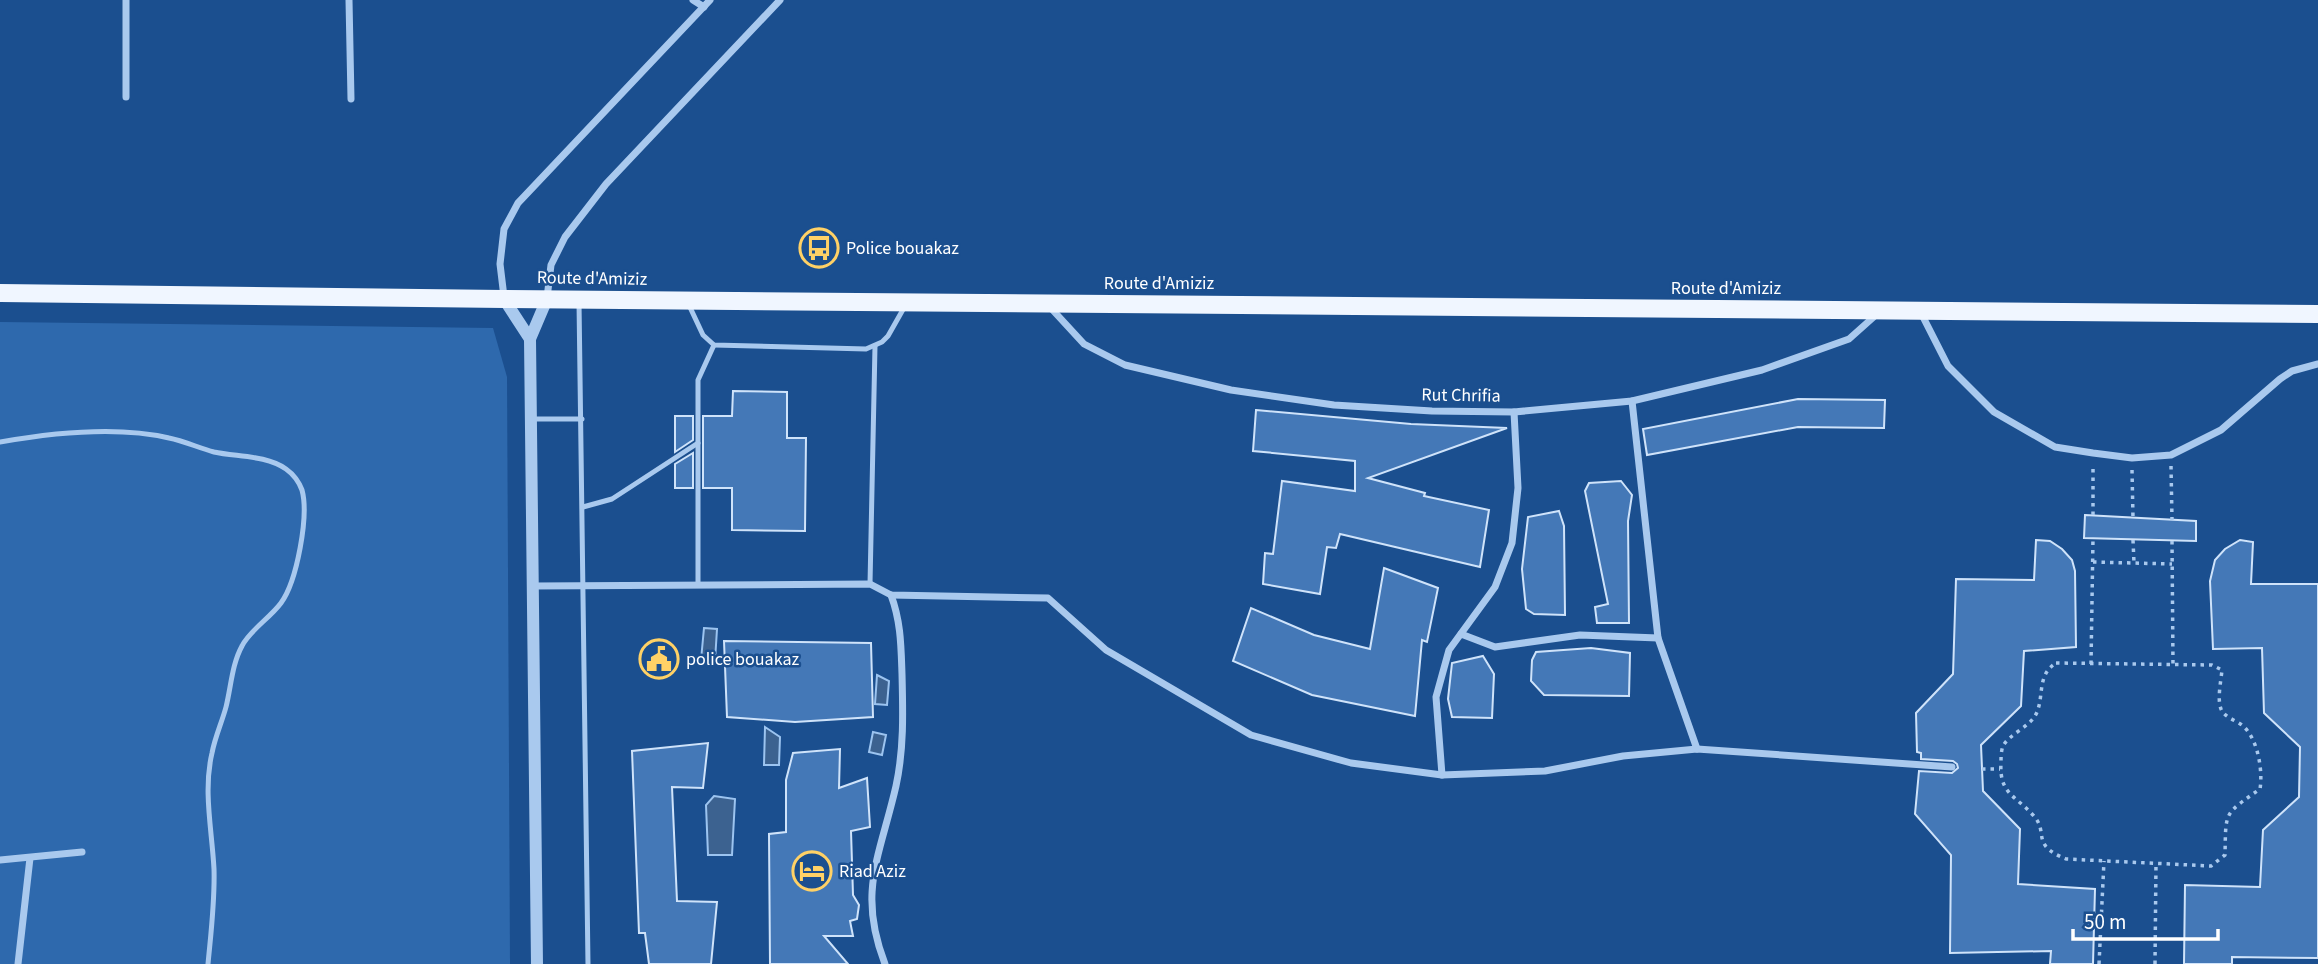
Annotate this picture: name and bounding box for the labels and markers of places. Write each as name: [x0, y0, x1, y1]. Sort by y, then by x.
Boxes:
bus stop icon: Police bouakaz: [798, 227, 840, 269]
place label: Police bouakaz: [846, 236, 959, 261]
public building icon: police bouakaz: [638, 638, 680, 680]
place label: police bouakaz: [686, 647, 799, 672]
hotel icon: Riad Aziz: [791, 850, 833, 892]
place label: Riad Aziz: [839, 859, 906, 884]

